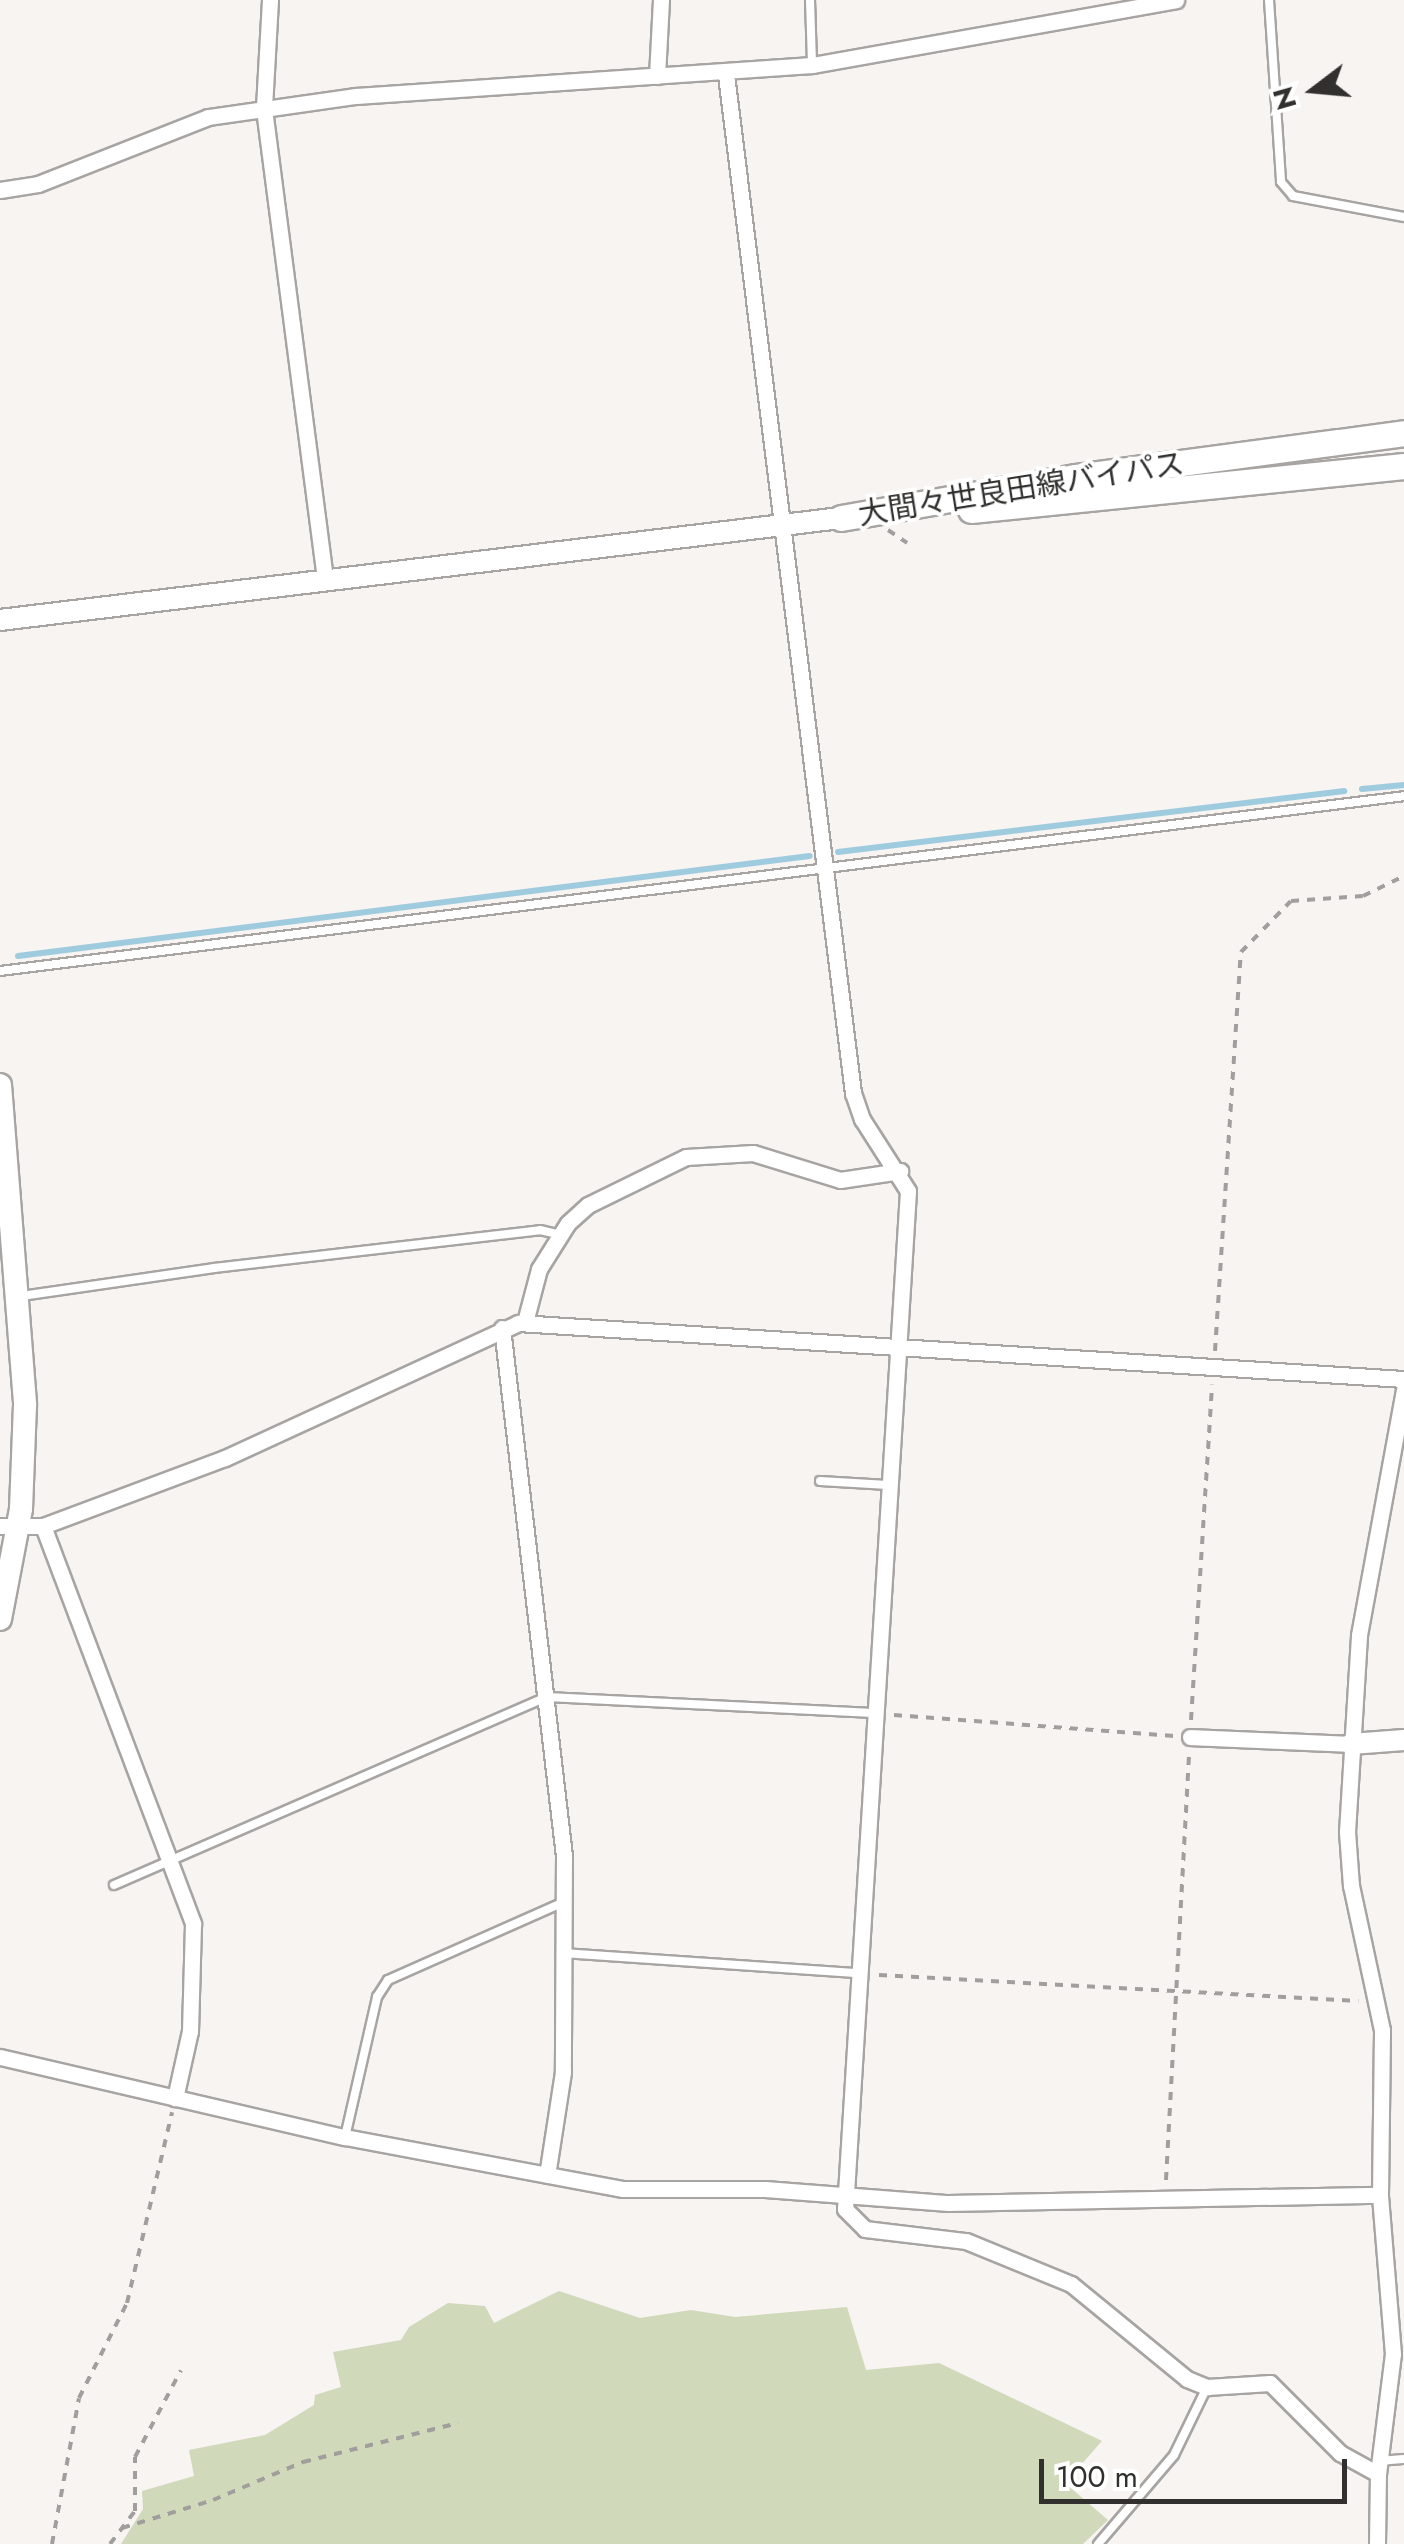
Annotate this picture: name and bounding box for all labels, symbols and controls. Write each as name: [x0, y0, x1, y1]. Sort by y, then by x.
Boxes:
north arrow: [1264, 40, 1364, 140]
text: N: [1262, 82, 1307, 115]
street label: 大間々世良田線バイパス: [855, 445, 1187, 533]
scale bar: [1044, 2439, 1352, 2501]
text: 100 m: [1056, 2455, 1138, 2498]

